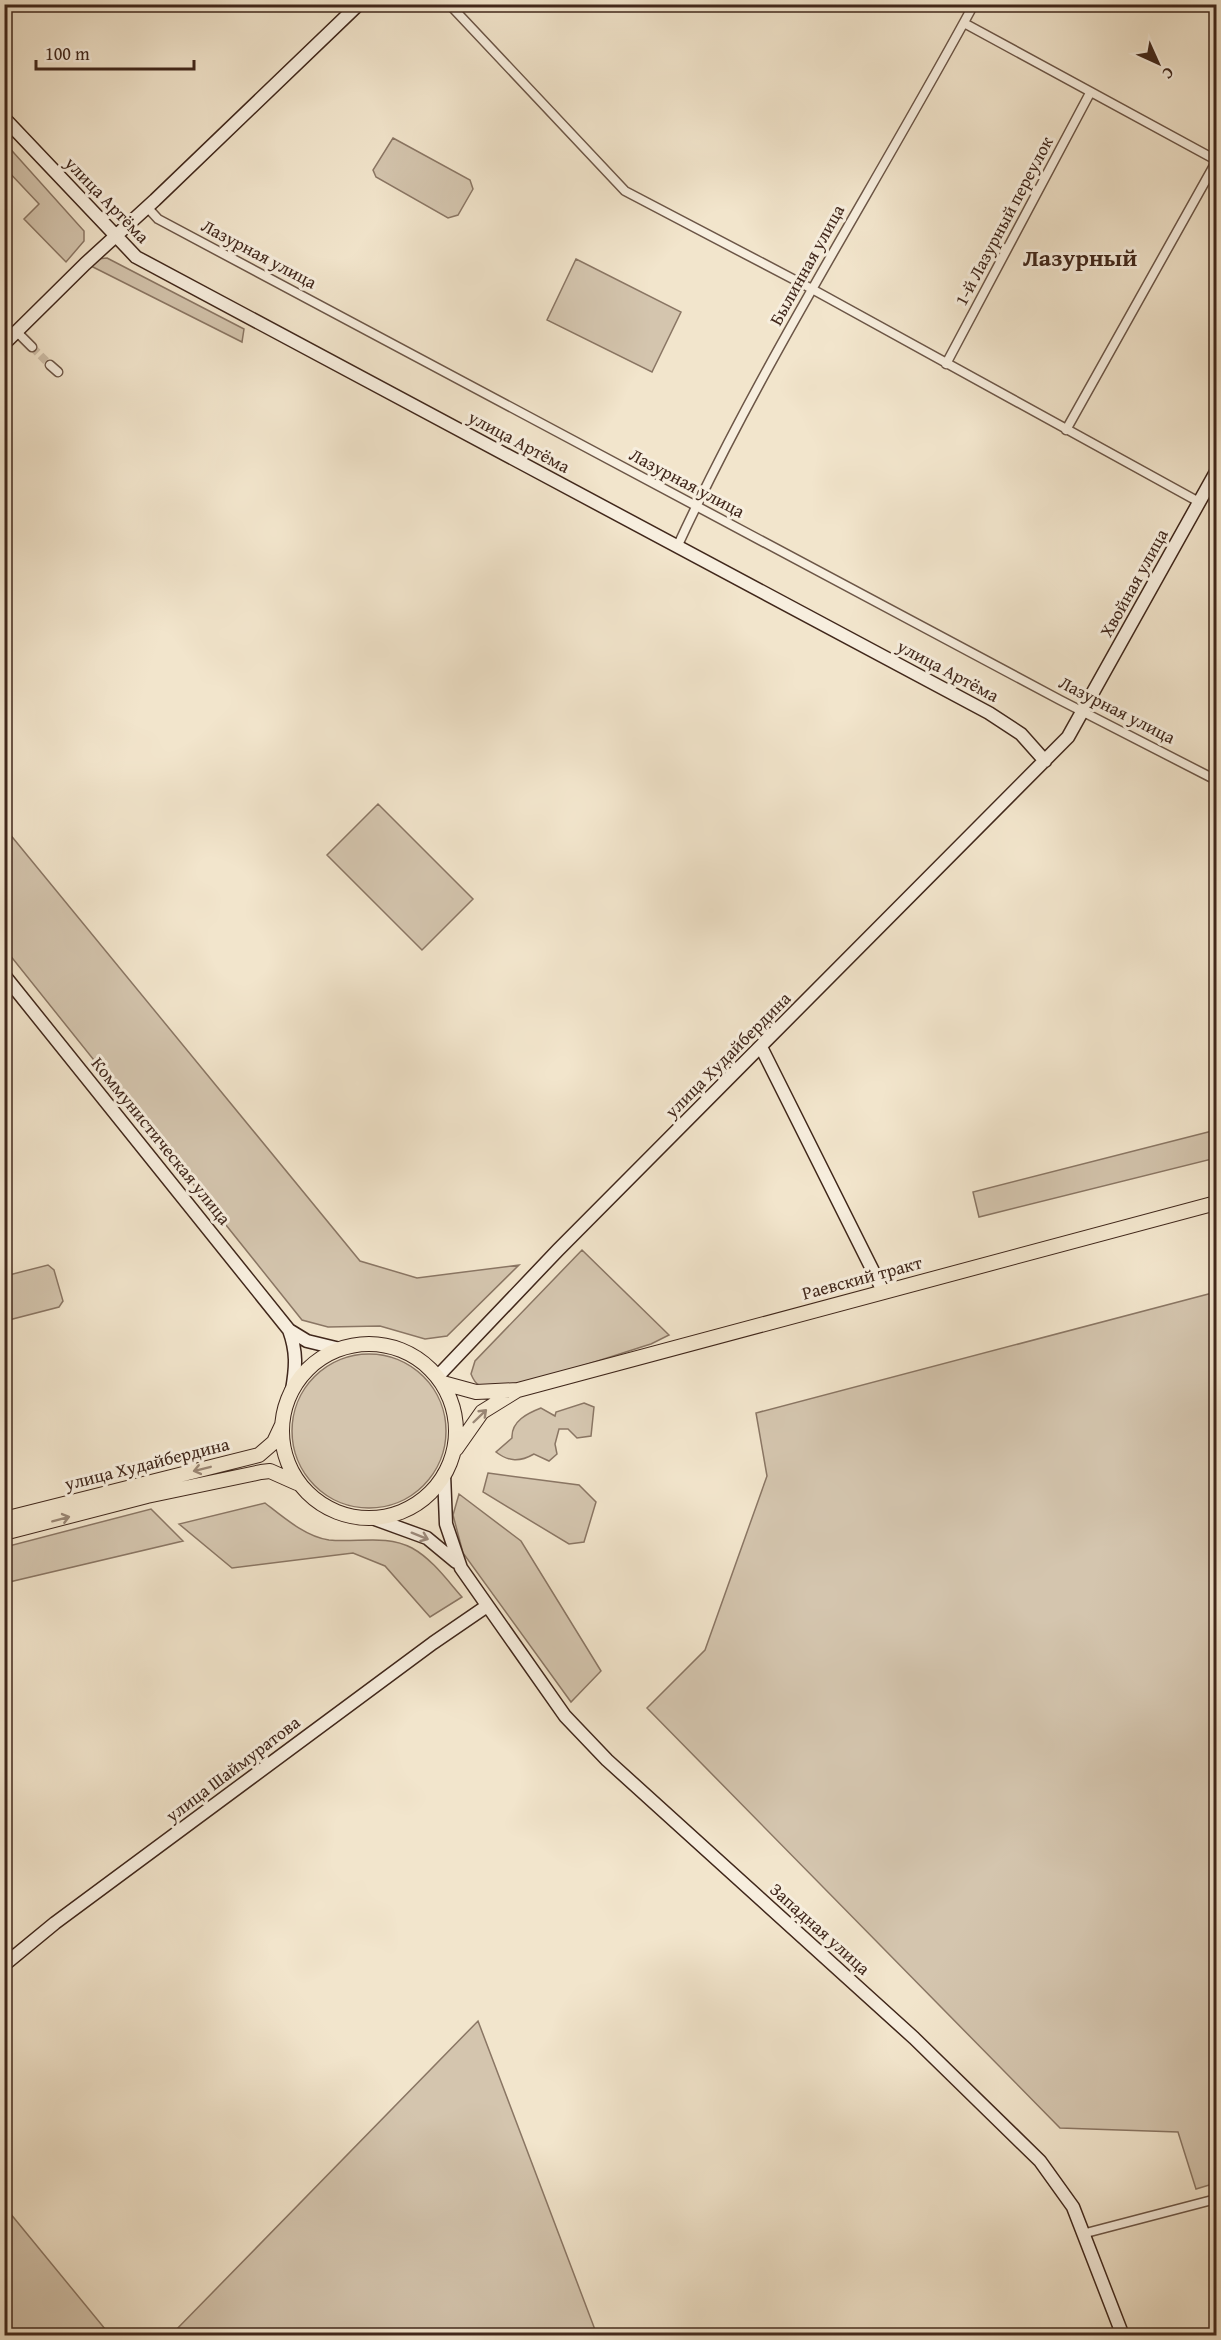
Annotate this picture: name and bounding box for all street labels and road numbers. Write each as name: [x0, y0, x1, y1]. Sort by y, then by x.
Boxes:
street label: 1-й Лазурный переулок: [947, 131, 1060, 310]
street label: улица Артёма: [58, 149, 156, 250]
street label: Былинная улица: [762, 199, 851, 330]
street label: Лазурная улица: [197, 212, 322, 296]
street label: улица Артёма: [463, 403, 575, 480]
street label: Лазурная улица: [625, 441, 750, 525]
street label: Хвойная улица: [1093, 523, 1175, 642]
street label: улица Артёма: [892, 632, 1004, 709]
street label: Лазурная улица: [1054, 669, 1180, 751]
street label: улица Худайбердина: [658, 985, 797, 1125]
street label: Коммунистическая улица: [85, 1051, 238, 1231]
street label: Раевский тракт: [799, 1248, 925, 1307]
street label: улица Худайбердина: [61, 1430, 232, 1497]
street label: улица Шаймуратова: [159, 1709, 306, 1829]
street label: Западная улица: [764, 1876, 877, 1981]

